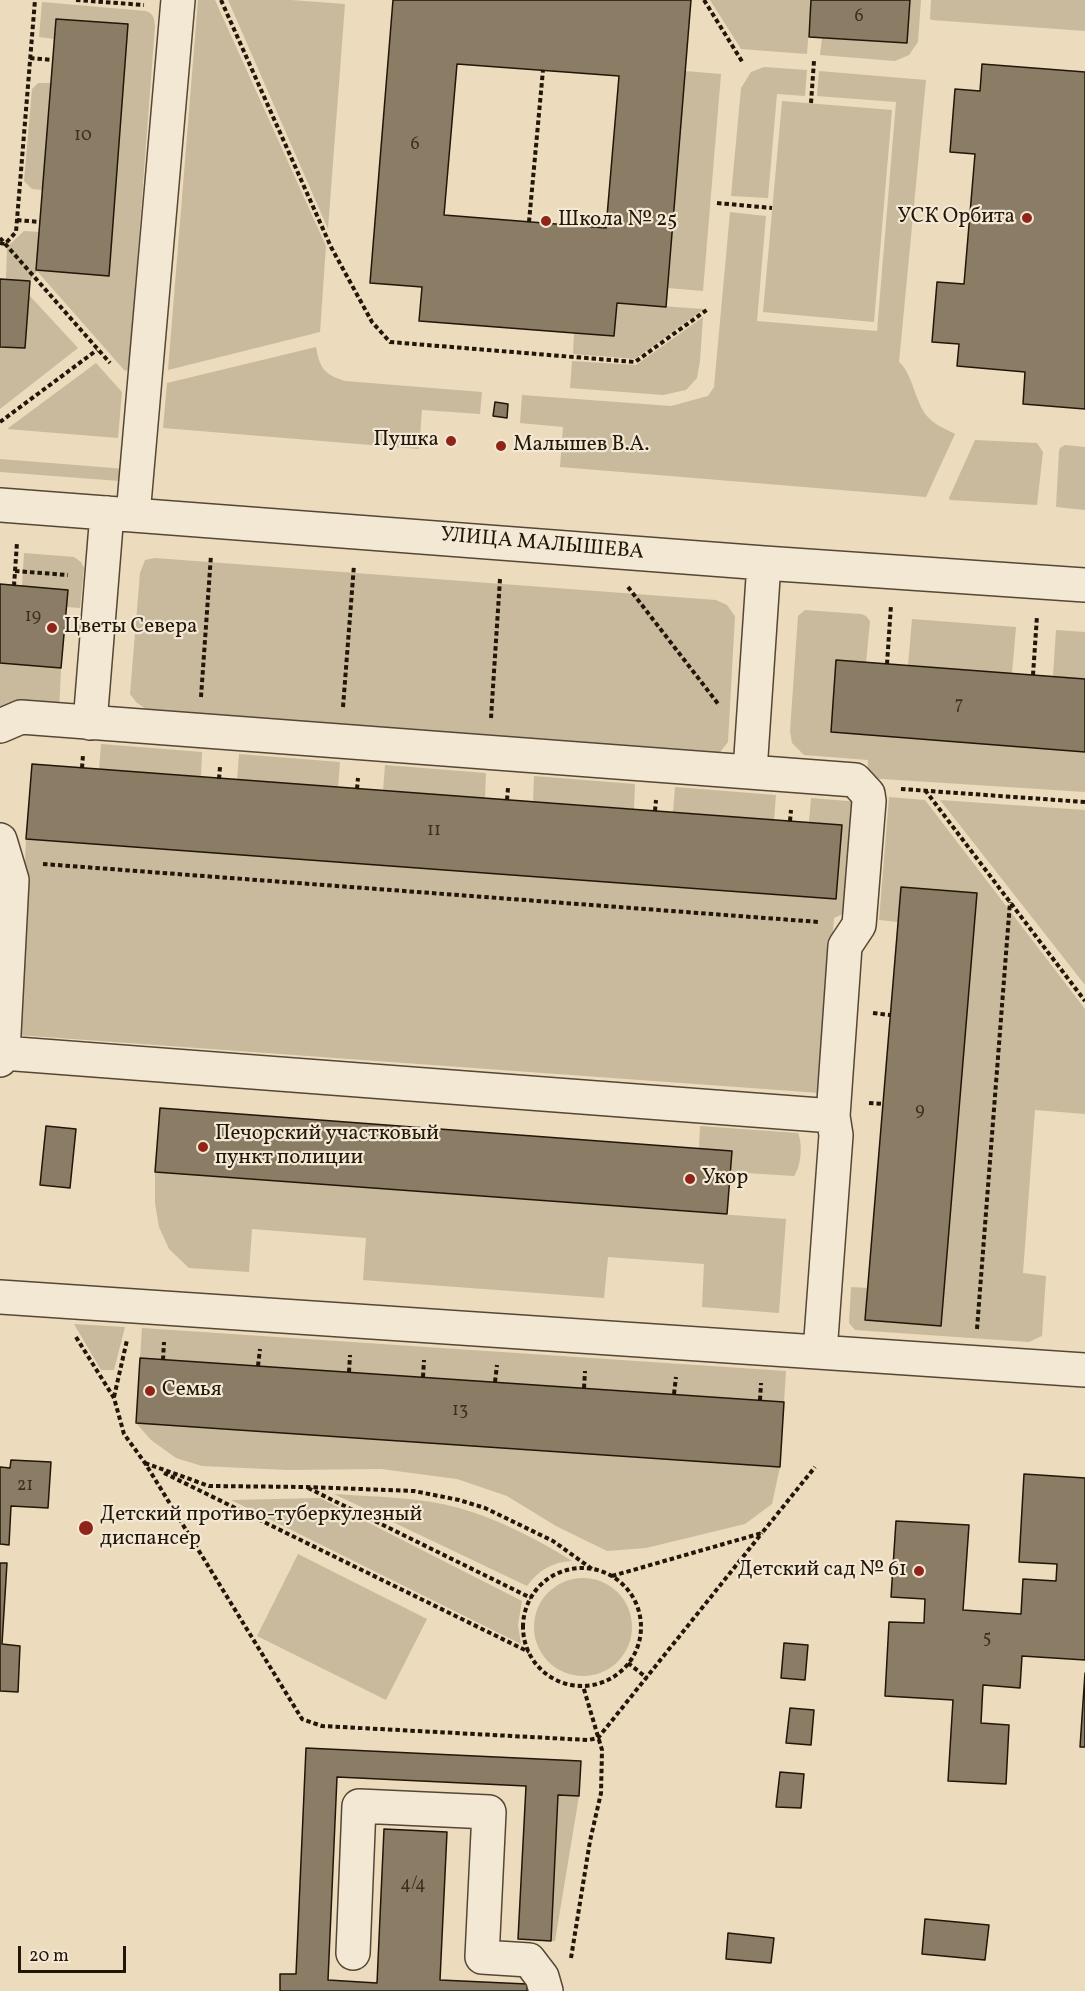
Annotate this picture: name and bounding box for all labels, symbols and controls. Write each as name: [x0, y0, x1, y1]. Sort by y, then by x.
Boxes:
house number: 6: [854, 7, 864, 29]
house number: 10: [74, 126, 92, 148]
house number: 6: [410, 135, 420, 157]
place label: УСК Орбита: [897, 205, 1015, 231]
place label: Школа № 25: [558, 208, 677, 234]
marker: УСК Орбита: [1020, 211, 1034, 225]
marker: Школа № 25: [539, 214, 553, 228]
place label: Пушка: [374, 428, 439, 454]
place label: Малышев В.А.: [513, 433, 649, 459]
marker: Пушка: [444, 434, 458, 448]
marker: Малышев В.А.: [494, 439, 508, 453]
street label: УЛИЦА МАЛЫШЕВА: [439, 524, 645, 566]
house number: 19: [25, 607, 41, 629]
place label: Цветы Севера: [64, 615, 197, 641]
marker: Цветы Севера: [45, 621, 59, 635]
house number: 7: [955, 695, 963, 717]
house number: 11: [427, 821, 441, 843]
house number: 9: [915, 1101, 925, 1123]
place label: Печорский участковый пункт полиции: [215, 1122, 439, 1172]
marker: Печорский участковый пункт полиции: [196, 1140, 210, 1154]
place label: Укор: [702, 1166, 748, 1192]
marker: Укор: [683, 1172, 697, 1186]
place label: Семья: [162, 1378, 222, 1404]
marker: Семья: [143, 1384, 157, 1398]
house number: 13: [452, 1401, 468, 1423]
house number: 21: [17, 1476, 33, 1498]
place label: Детский противо-туберкулезный диспансер: [100, 1503, 422, 1553]
marker: Детский противо-туберкулезный диспансер: [77, 1519, 95, 1537]
place label: Детский сад № 61: [738, 1558, 907, 1584]
marker: Детский сад № 61: [912, 1564, 926, 1578]
house number: 5: [983, 1629, 991, 1651]
house number: 4/4: [400, 1875, 426, 1897]
scale bar: [21, 1934, 129, 1972]
text: 20 m: [29, 1944, 69, 1969]

